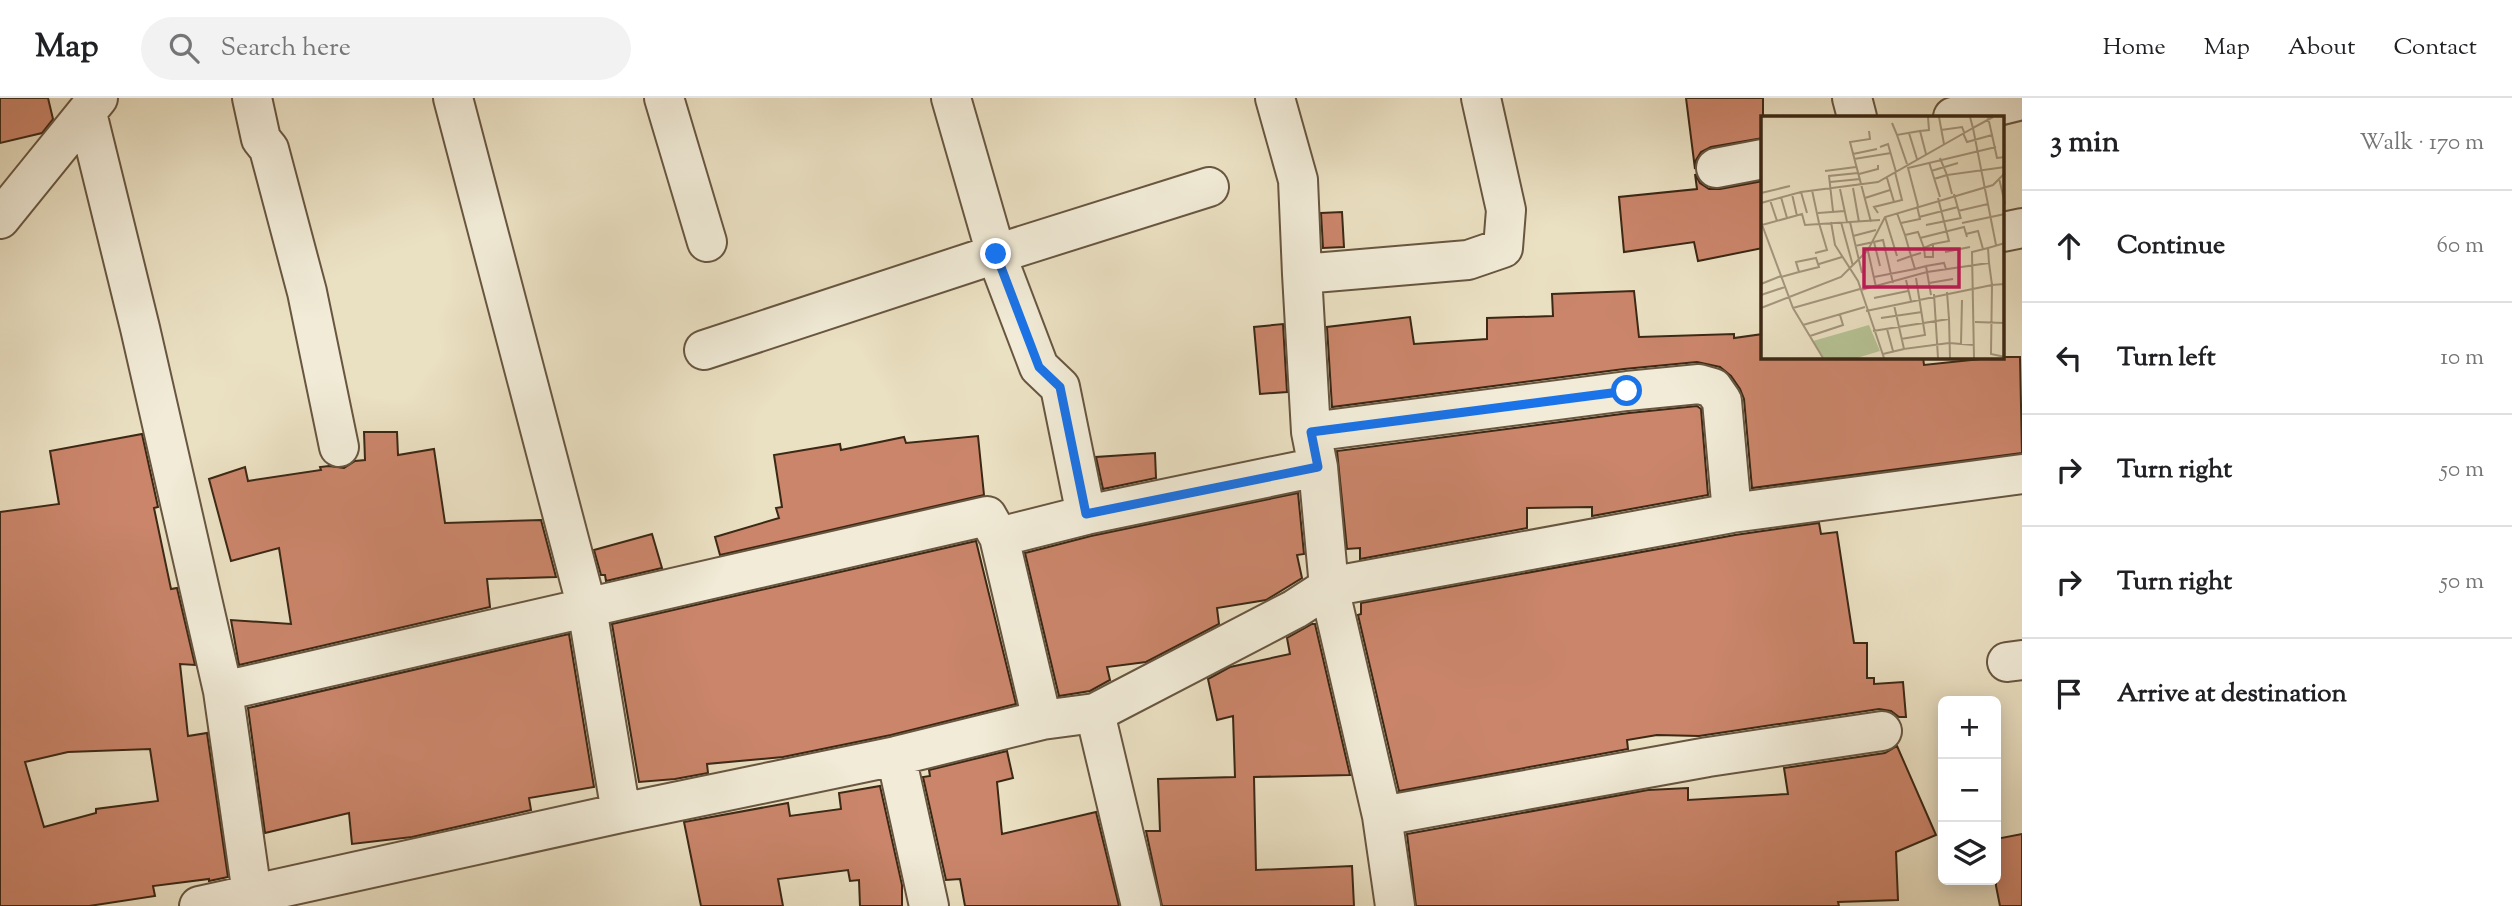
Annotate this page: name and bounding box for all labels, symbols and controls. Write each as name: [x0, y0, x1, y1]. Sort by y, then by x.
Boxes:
search box: [141, 17, 631, 80]
text: Map: [35, 24, 99, 72]
icon: search: [165, 29, 203, 67]
text: Search here: [221, 30, 351, 67]
text: Home: [2103, 31, 2166, 65]
text: Map: [2204, 31, 2250, 65]
text: About: [2288, 31, 2355, 65]
text: Contact: [2393, 31, 2477, 65]
inset map: [1761, 116, 2004, 359]
text: 3 min: [2050, 122, 2120, 165]
text: Walk · 170 m: [2359, 127, 2484, 160]
icon: ahead: [2050, 227, 2088, 265]
text: Continue: [2117, 228, 2225, 265]
text: 60 m: [2436, 230, 2484, 263]
route end: [980, 238, 1011, 269]
icon: left: [2050, 339, 2088, 377]
text: Turn left: [2117, 340, 2216, 377]
text: 10 m: [2440, 342, 2484, 375]
route start: [1611, 375, 1642, 406]
icon: right: [2050, 451, 2088, 489]
text: Turn right: [2117, 452, 2232, 489]
text: 50 m: [2440, 454, 2484, 487]
icon: right: [2050, 563, 2088, 601]
text: Turn right: [2117, 564, 2232, 601]
text: 50 m: [2440, 566, 2484, 599]
icon: arrive: [2050, 675, 2088, 713]
text: Arrive at destination: [2117, 676, 2347, 713]
map controls: [1938, 696, 2001, 885]
button: +: [1938, 696, 2001, 759]
button: −: [1938, 759, 2001, 822]
button: layers: [1938, 822, 2001, 885]

